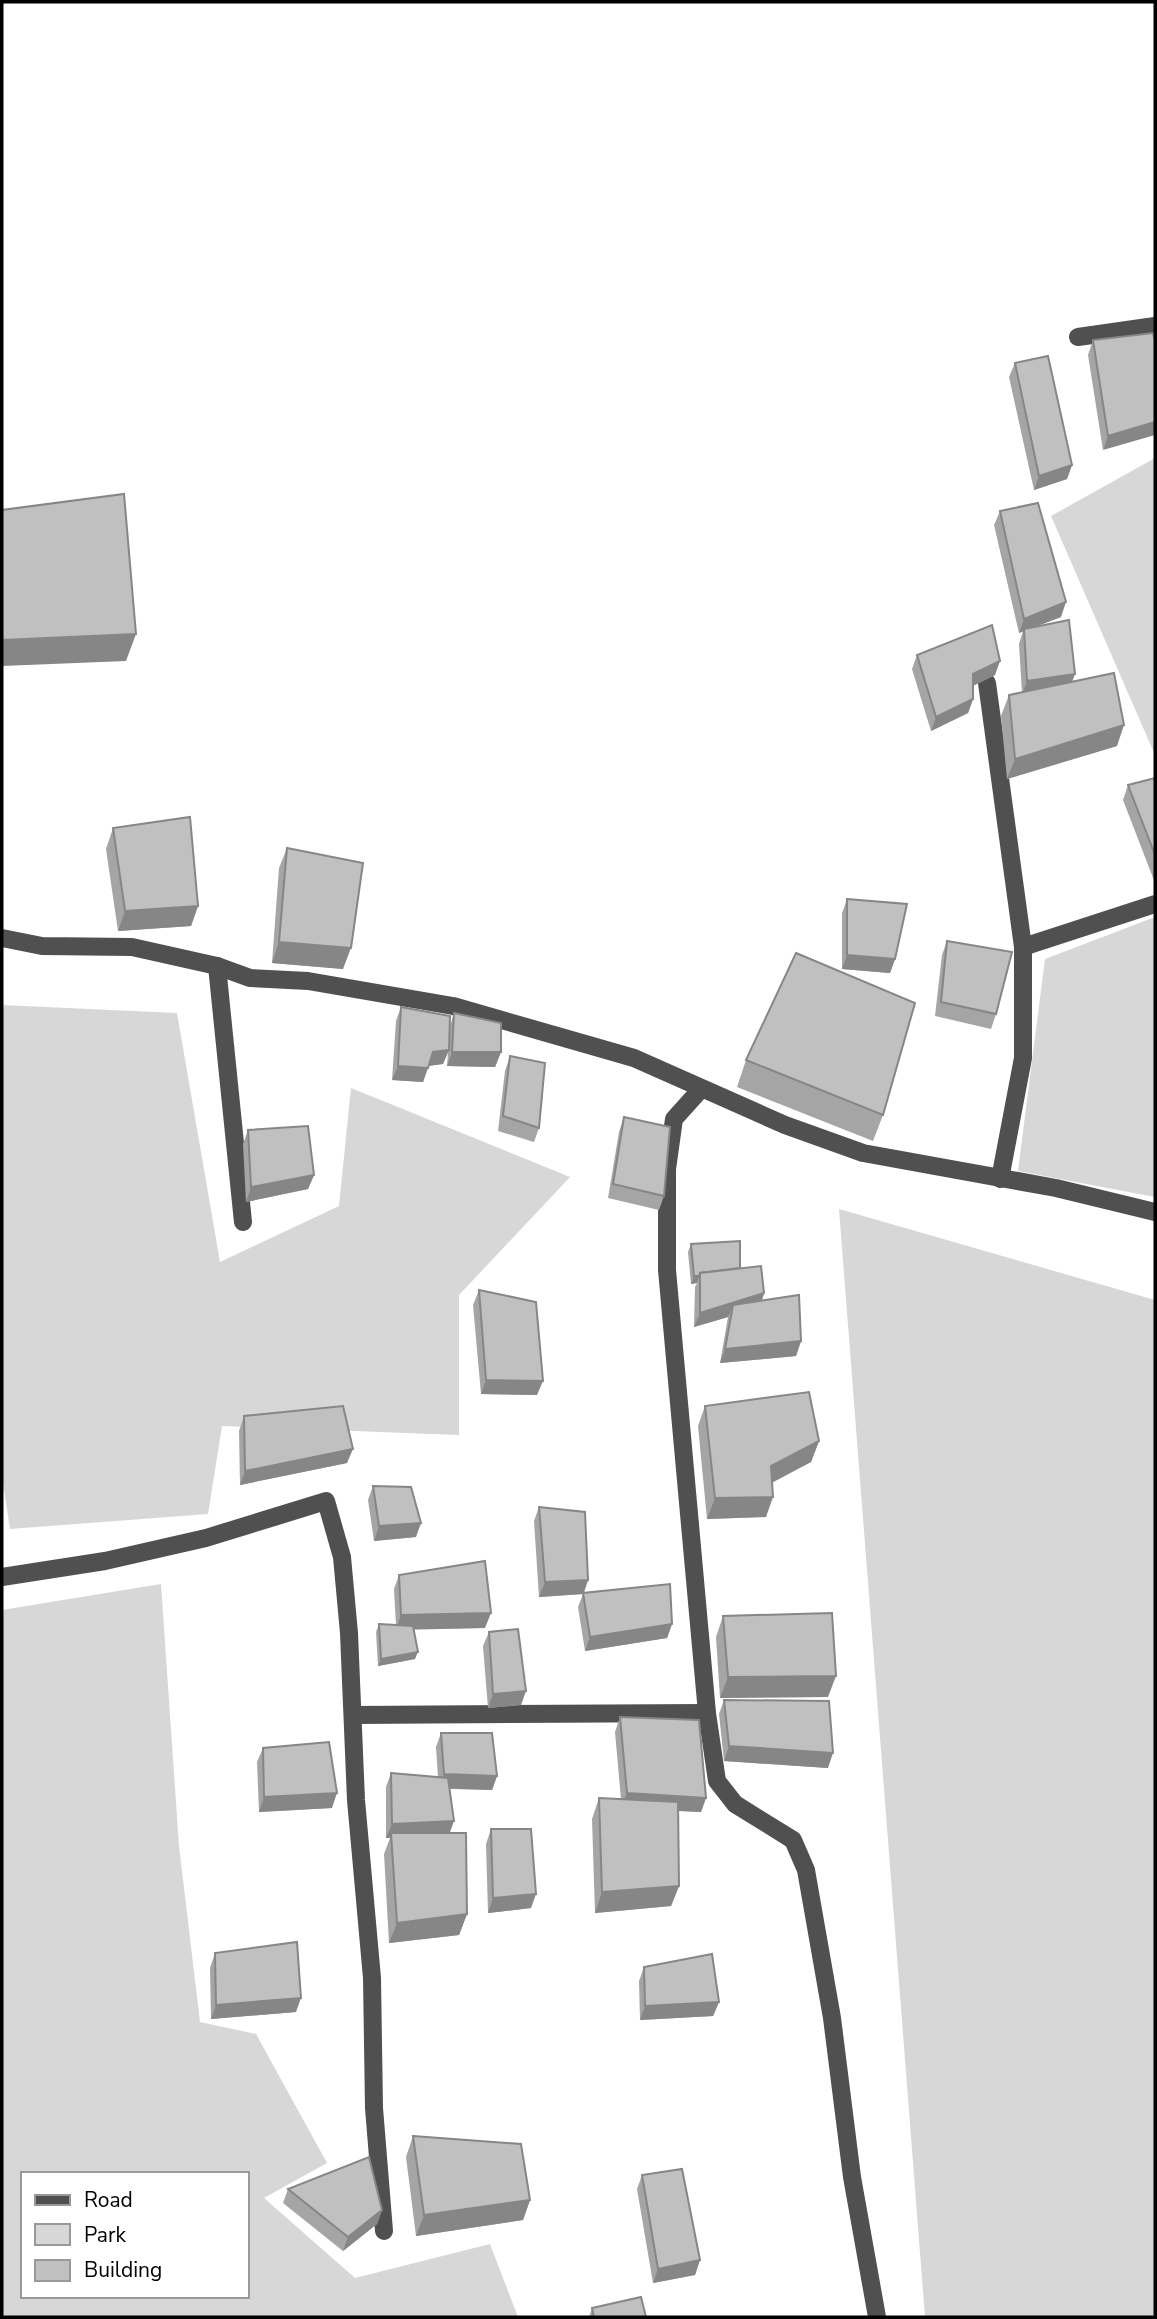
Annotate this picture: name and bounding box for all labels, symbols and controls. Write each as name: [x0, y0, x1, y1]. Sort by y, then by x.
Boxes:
legend: [21, 2172, 248, 2298]
text: Road: [84, 2186, 133, 2214]
text: Park: [84, 2221, 126, 2249]
text: Building: [84, 2256, 162, 2284]

